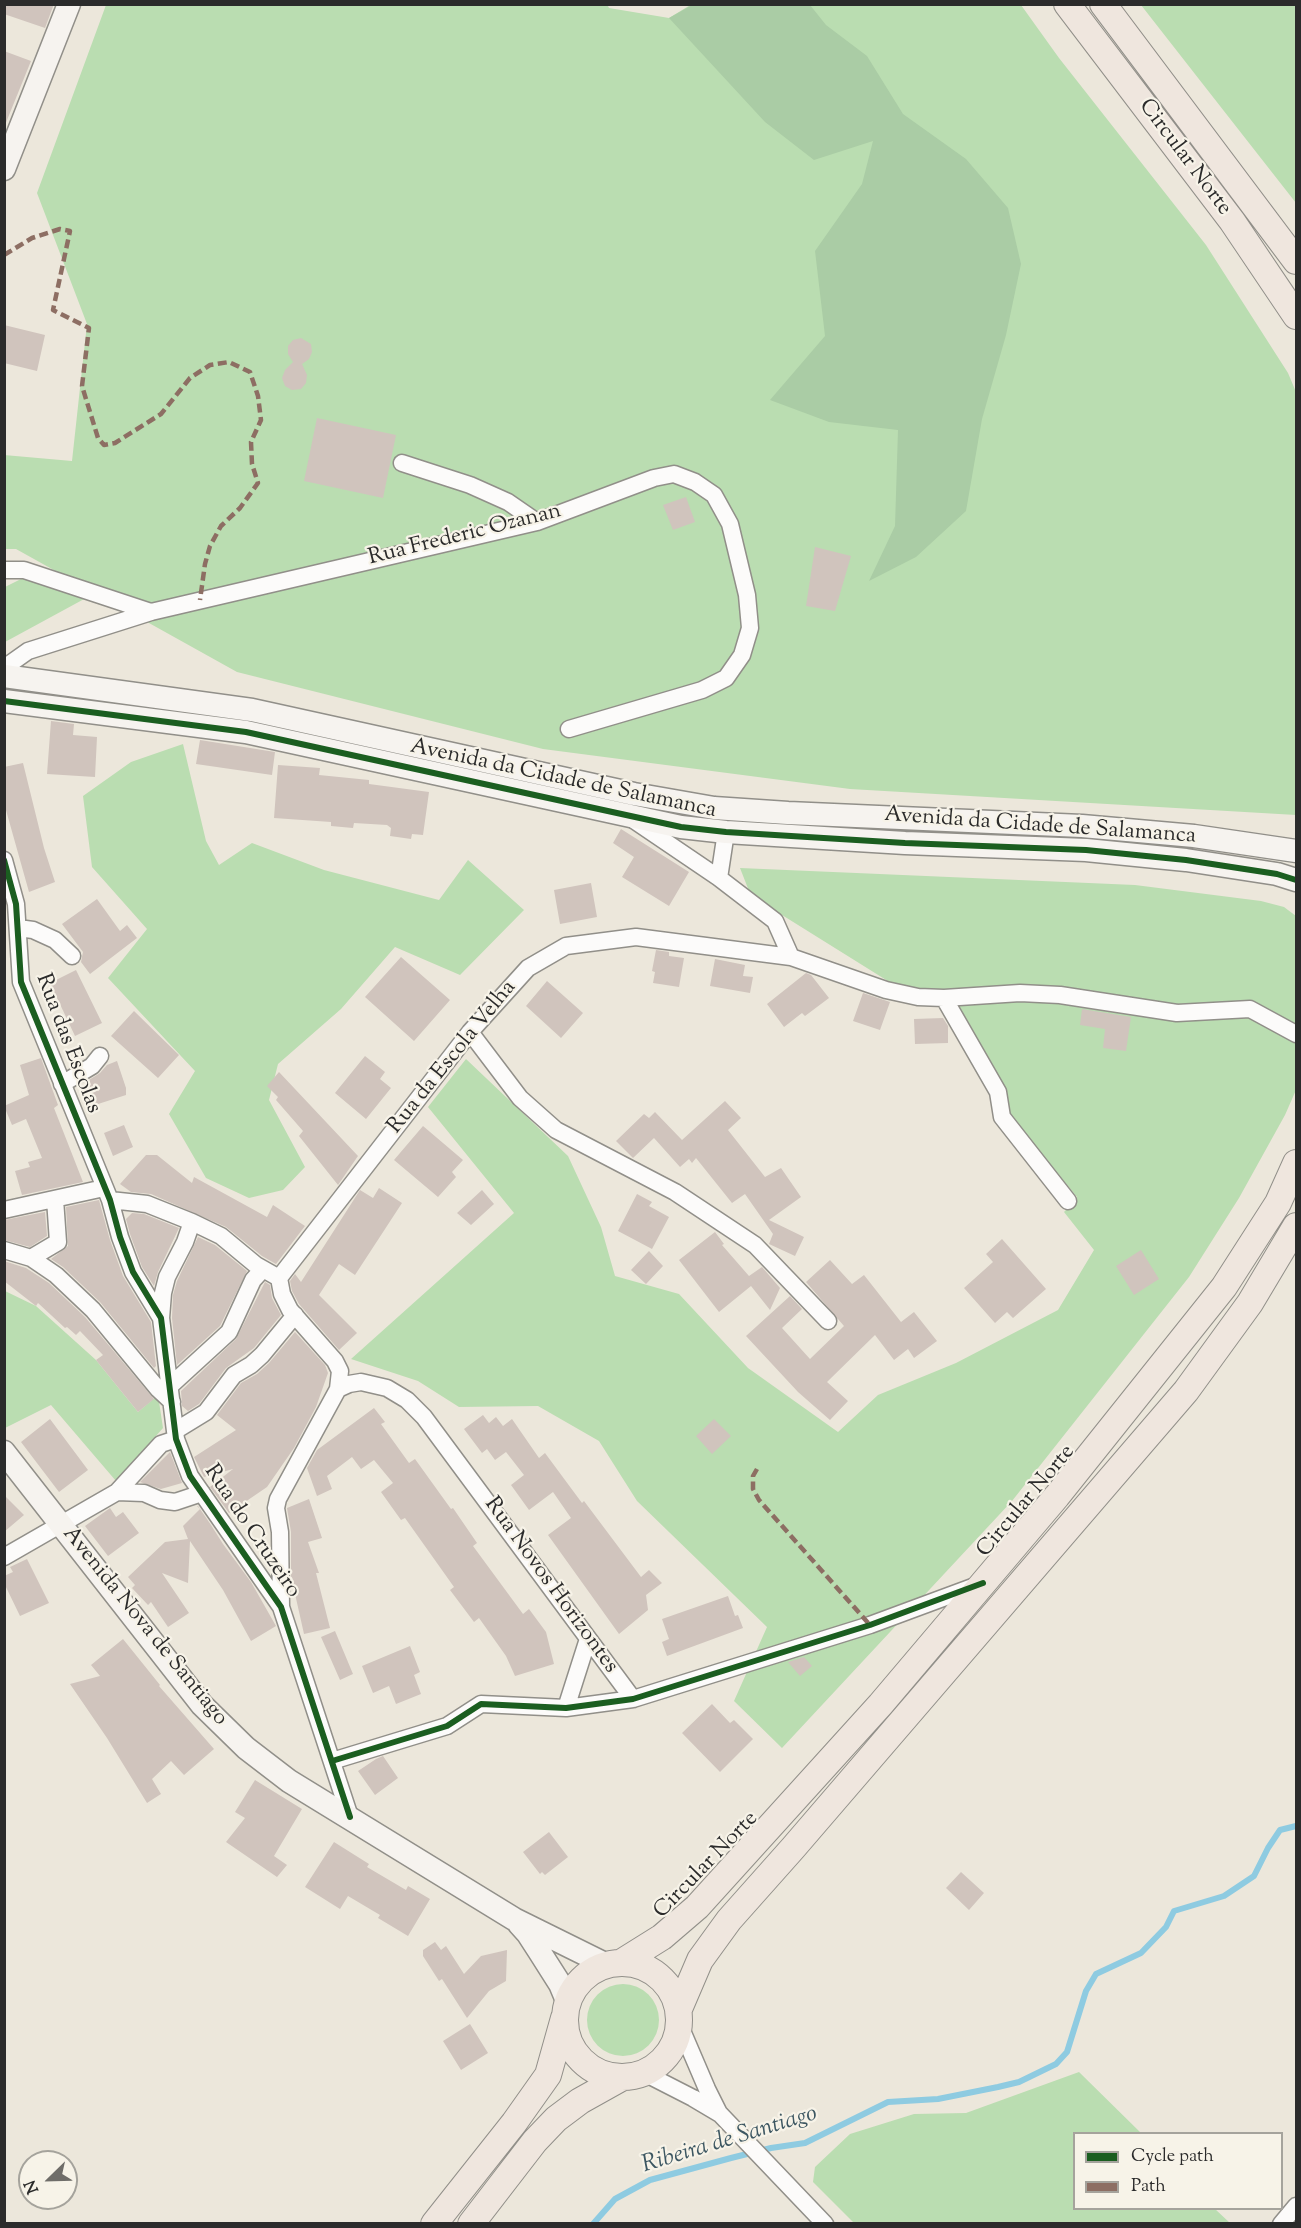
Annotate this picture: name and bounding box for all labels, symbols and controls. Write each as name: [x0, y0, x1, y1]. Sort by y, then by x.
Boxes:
street label: Circular Norte: [1132, 95, 1236, 221]
street label: Rua Frederic Ozanan: [366, 499, 564, 573]
street label: Avenida da Cidade de Salamanca: [408, 735, 718, 825]
street label: Avenida da Cidade de Salamanca: [883, 803, 1197, 851]
street label: Rua das Escolas: [28, 971, 106, 1117]
street label: Rua da Escola Velha: [383, 976, 523, 1140]
street label: Circular Norte: [972, 1440, 1082, 1564]
street label: Rua do Cruzeiro: [197, 1460, 305, 1604]
street label: Rua Novos Horizontes: [477, 1493, 623, 1679]
street label: Avenida Nova de Santiago: [56, 1522, 232, 1732]
street label: Circular Norte: [649, 1807, 765, 1925]
water label: Ribeira de Santiago: [639, 2101, 821, 2181]
legend: [1073, 2132, 1283, 2210]
text: Cycle path: [1131, 2144, 1214, 2170]
north arrow: [18, 2150, 78, 2210]
text: Path: [1131, 2174, 1166, 2200]
text: N: [20, 2176, 46, 2197]

